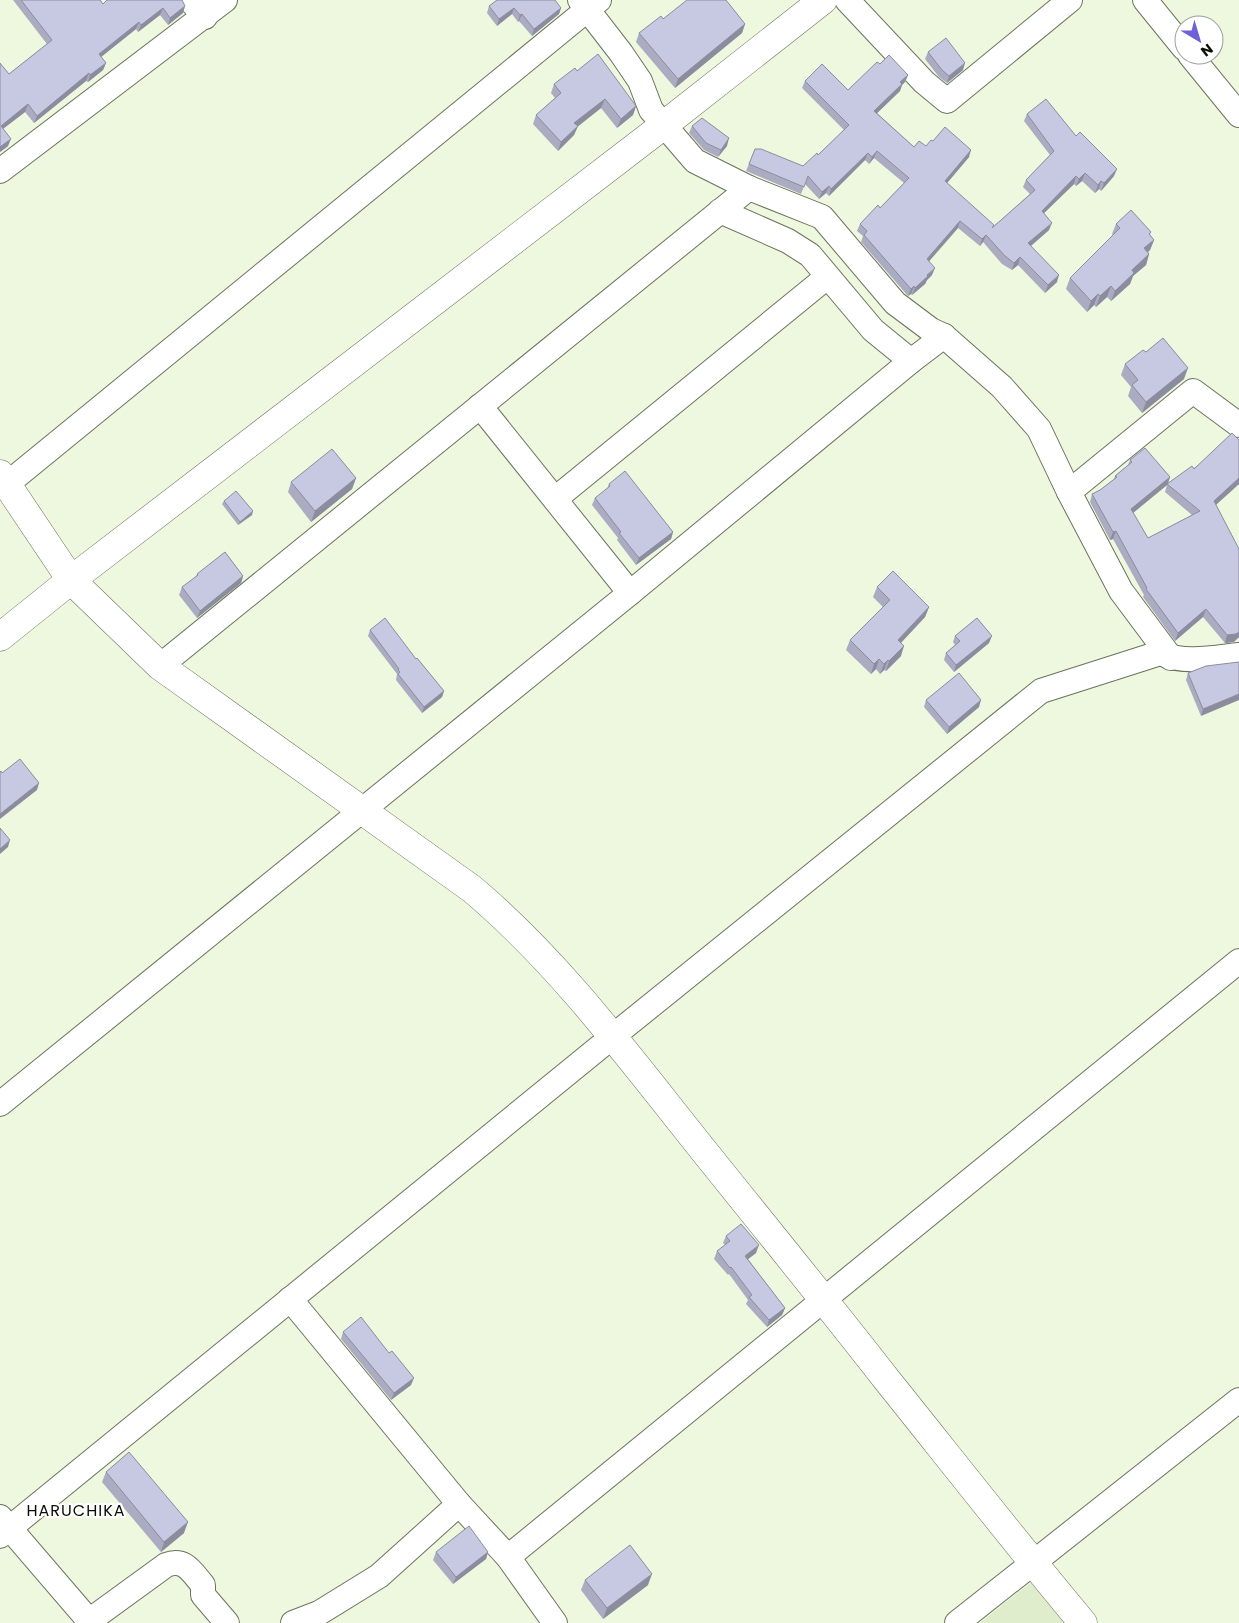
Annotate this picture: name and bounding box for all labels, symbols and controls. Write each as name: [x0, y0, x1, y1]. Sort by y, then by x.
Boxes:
north arrow: [1174, 15, 1224, 65]
text: N: [1197, 39, 1217, 61]
district label: HARUCHIKA: [26, 1499, 126, 1522]

